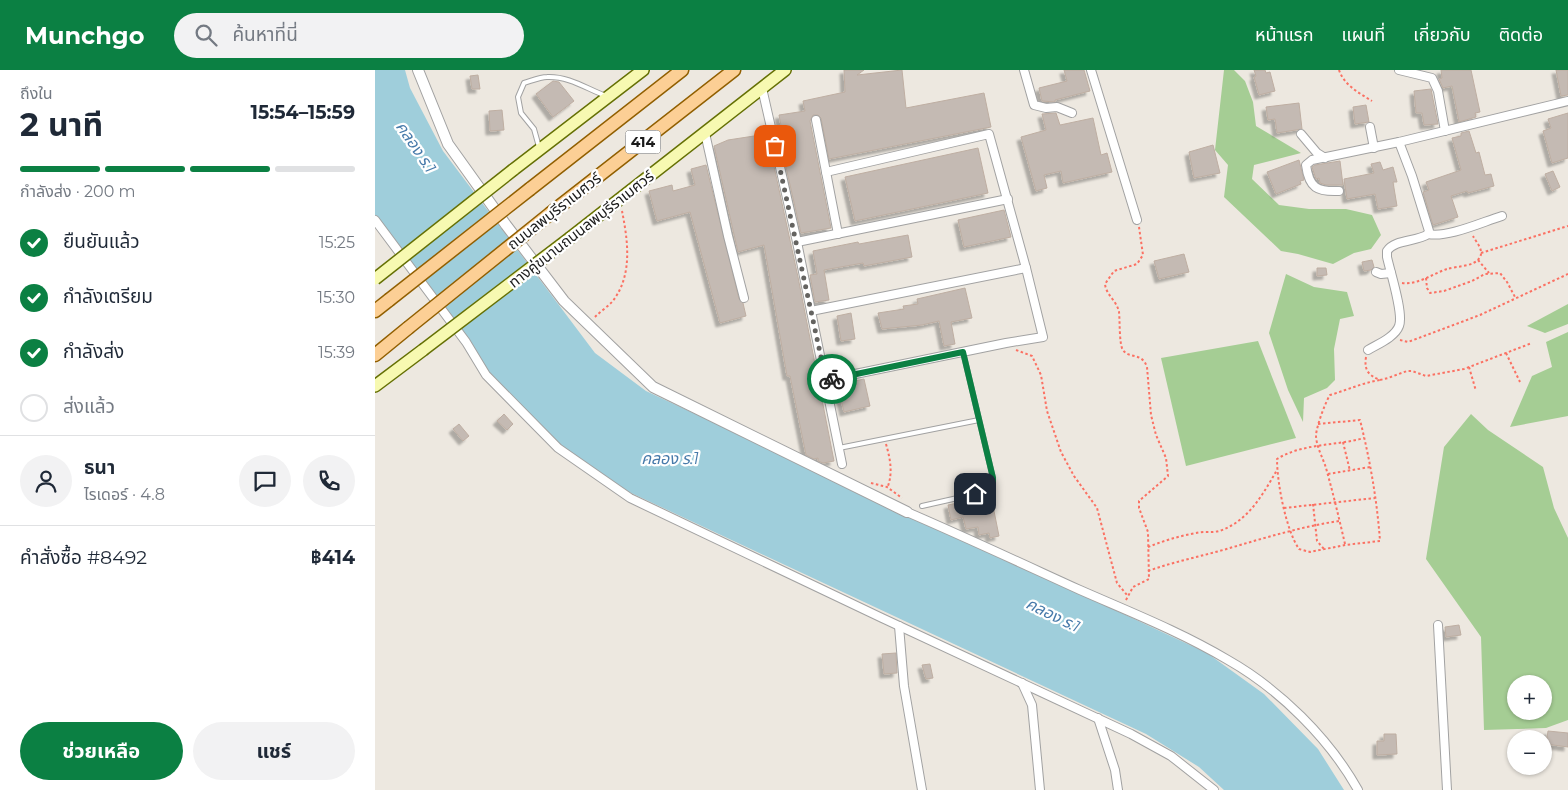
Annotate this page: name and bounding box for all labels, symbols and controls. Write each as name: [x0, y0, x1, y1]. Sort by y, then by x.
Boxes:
search box: [174, 13, 524, 58]
text: Munchgo: [25, 21, 144, 50]
icon: search: [192, 21, 220, 49]
text: ค้นหาที่นี่: [232, 23, 298, 46]
text: หน้าแรก: [1255, 24, 1313, 46]
text: แผนที่: [1341, 24, 1385, 46]
text: เกี่ยวกับ: [1413, 24, 1471, 46]
text: ติดต่อ: [1499, 24, 1543, 46]
text: ถึงใน: [20, 84, 53, 103]
text: 15:54–15:59: [250, 101, 355, 124]
text: 2 นาที: [20, 105, 103, 144]
water label: คลอง ร.1: [392, 118, 440, 176]
pin: [754, 125, 796, 167]
road number: 414: [625, 131, 661, 154]
icon: bag: [761, 132, 789, 160]
street label: ทางคู่ขนานถนนลพบุรีราเมศวร์: [505, 166, 658, 292]
street label: ถนนลพบุรีราเมศวร์: [503, 168, 605, 254]
text: กำลังส่ง · 200 m: [20, 182, 135, 201]
icon: check: [20, 229, 48, 257]
text: ยืนยันแล้ว: [63, 230, 140, 253]
text: 15:25: [319, 233, 355, 252]
icon: check: [20, 284, 48, 312]
text: กำลังเตรียม: [63, 285, 153, 308]
text: 15:30: [317, 288, 355, 307]
icon: check: [20, 339, 48, 367]
text: กำลังส่ง: [63, 340, 124, 363]
text: 15:39: [318, 343, 355, 362]
courier: [807, 354, 857, 404]
icon: bike: [818, 365, 846, 393]
text: ส่งแล้ว: [63, 395, 115, 418]
water label: คลอง ร.1: [641, 449, 699, 468]
button: person: [20, 455, 72, 507]
button: chat: [239, 455, 291, 507]
button: phone: [303, 455, 355, 507]
text: ธนา: [84, 456, 115, 479]
pin: [954, 473, 996, 515]
icon: home: [961, 480, 989, 508]
text: ไรเดอร์ · 4.8: [84, 485, 165, 504]
text: คำสั่งซื้อ #8492: [20, 546, 147, 569]
text: ฿414: [311, 546, 355, 569]
water label: คลอง ร.1: [1023, 594, 1083, 636]
map controls: [1507, 675, 1552, 775]
button: +: [1507, 675, 1552, 720]
button: ช่วยเหลือ: [20, 722, 183, 780]
button: แชร์: [193, 722, 355, 780]
button: −: [1507, 730, 1552, 775]

